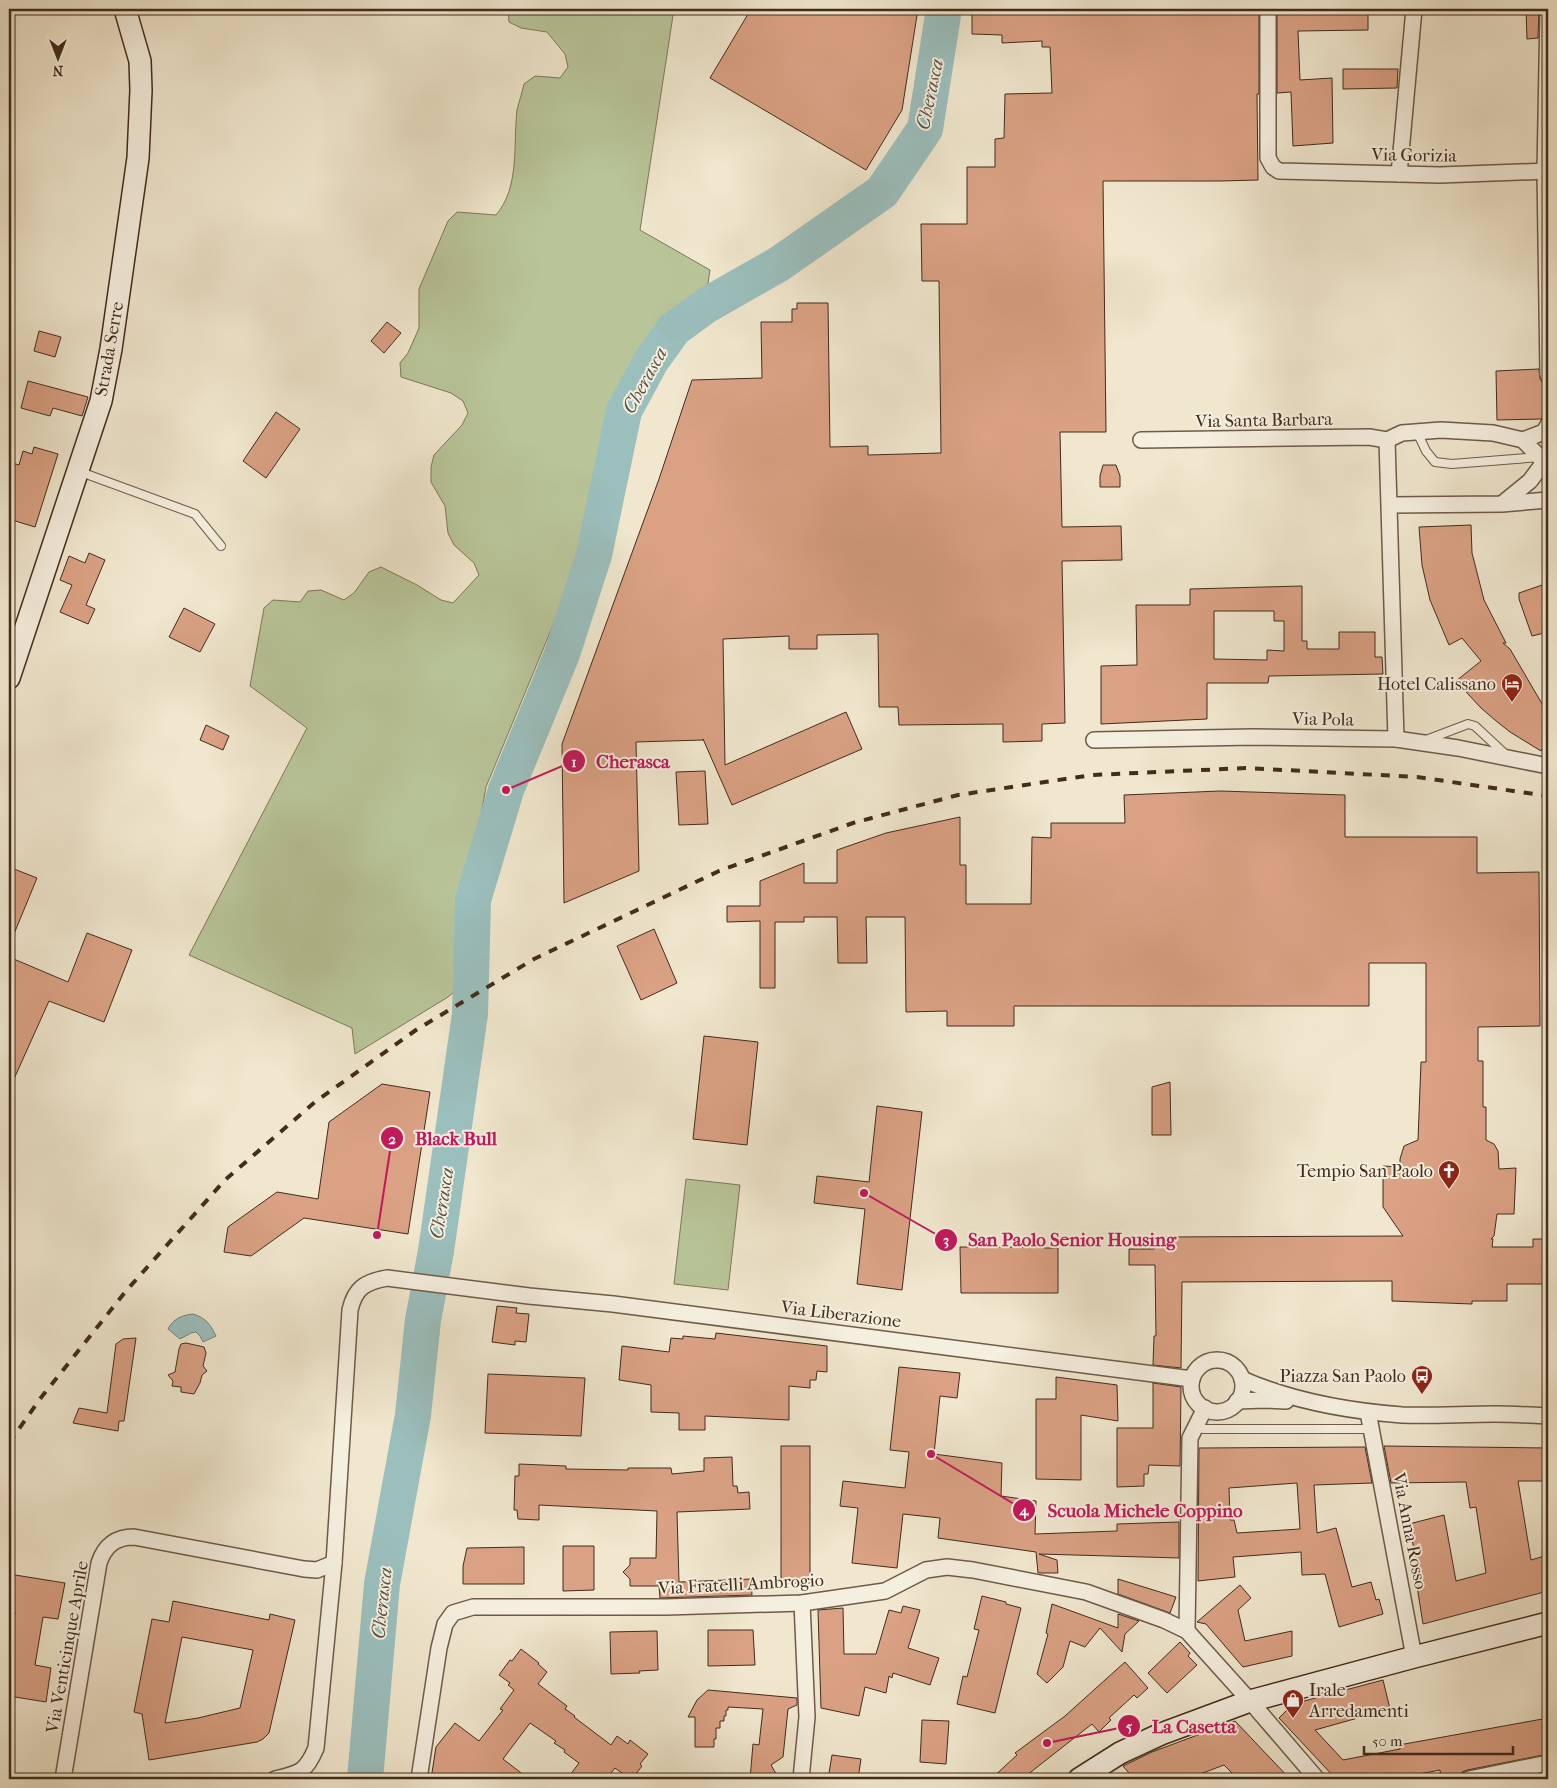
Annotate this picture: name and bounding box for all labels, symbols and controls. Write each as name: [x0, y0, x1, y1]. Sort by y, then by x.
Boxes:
north arrow: [32, 32, 82, 82]
water label: Cherasca: [912, 57, 948, 132]
text: N: [52, 62, 63, 79]
street label: Via Gorizia: [1370, 144, 1458, 167]
street label: Strada Serre: [91, 300, 128, 398]
water label: Cherasca: [618, 344, 672, 417]
street label: Via Santa Barbara: [1194, 409, 1333, 432]
hotel icon: Hotel Calissano: [1500, 672, 1524, 703]
place label: Hotel Calissano: [1377, 674, 1496, 695]
street label: Via Pola: [1291, 708, 1355, 731]
callout: Cherasca: [561, 744, 680, 778]
text: Cherasca: [596, 751, 671, 773]
text: 1: [571, 753, 577, 771]
callout: Black Bull: [379, 1121, 507, 1155]
text: Black Bull: [415, 1128, 498, 1150]
text: 2: [388, 1130, 396, 1148]
church icon: Tempio San Paolo: [1437, 1159, 1461, 1190]
place label: Tempio San Paolo: [1297, 1161, 1433, 1182]
water label: Cherasca: [426, 1166, 458, 1240]
callout: San Paolo Senior Housing: [933, 1223, 1186, 1257]
text: San Paolo Senior Housing: [968, 1229, 1177, 1251]
text: 3: [943, 1231, 949, 1249]
street label: Via Liberazione: [779, 1297, 902, 1332]
bus stop icon: Piazza San Paolo: [1410, 1364, 1434, 1395]
place label: Piazza San Paolo: [1279, 1366, 1406, 1387]
street label: Via Anna Rosso: [1388, 1470, 1431, 1591]
callout: Scuola Michele Coppino: [1012, 1493, 1252, 1527]
text: Scuola Michele Coppino: [1047, 1500, 1243, 1522]
text: 4: [1019, 1501, 1030, 1519]
street label: Via Venticinque Aprile: [42, 1559, 93, 1736]
water label: Cherasca: [367, 1566, 397, 1640]
street label: Via Fratelli Ambrogio: [657, 1570, 824, 1599]
place label: Irale Arredamenti: [1308, 1680, 1409, 1722]
shop icon: Irale Arredamenti: [1281, 1688, 1305, 1719]
callout: La Casetta: [1117, 1709, 1247, 1743]
text: La Casetta: [1152, 1716, 1238, 1738]
text: 5: [1126, 1717, 1133, 1735]
scale bar: [1364, 1723, 1513, 1755]
text: 50 m: [1372, 1732, 1403, 1750]

